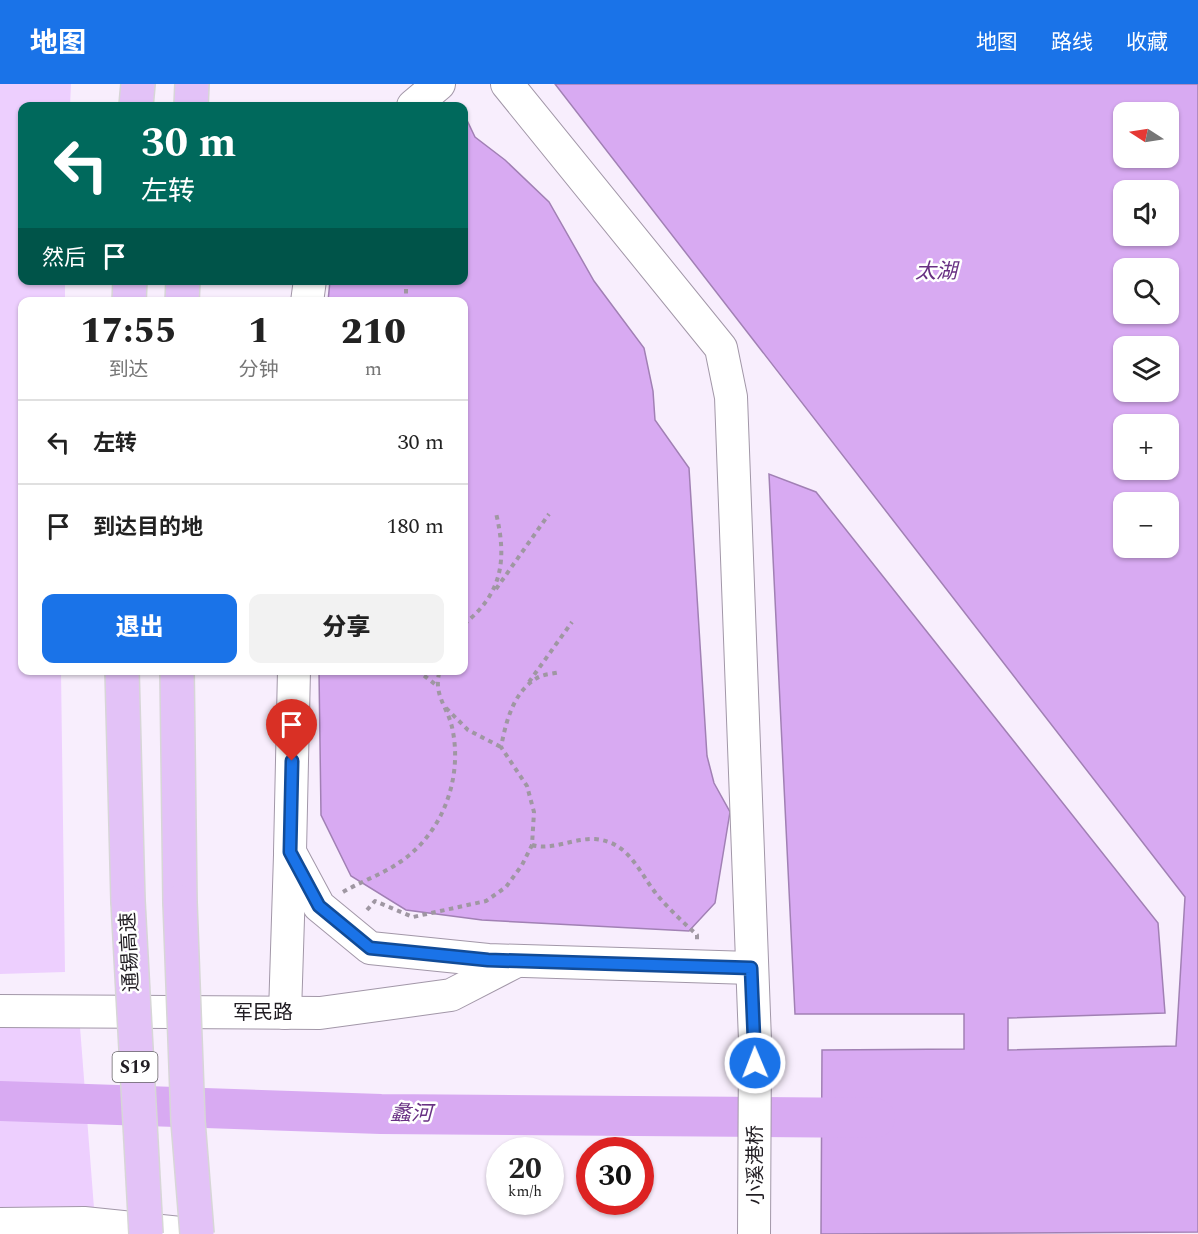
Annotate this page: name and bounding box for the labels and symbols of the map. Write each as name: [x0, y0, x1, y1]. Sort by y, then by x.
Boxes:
north arrow: [1113, 102, 1179, 168]
water label: 太湖: [915, 256, 960, 288]
pin: [266, 699, 317, 761]
street label: 通锡高速: [113, 911, 147, 993]
street label: 军民路: [233, 998, 293, 1028]
position arrow: [723, 1031, 787, 1095]
road number: S19: [112, 1052, 158, 1082]
water label: 蠡河: [390, 1098, 436, 1130]
street label: 小溪港桥: [741, 1125, 771, 1205]
speed limit sign: 30: [576, 1137, 654, 1215]

